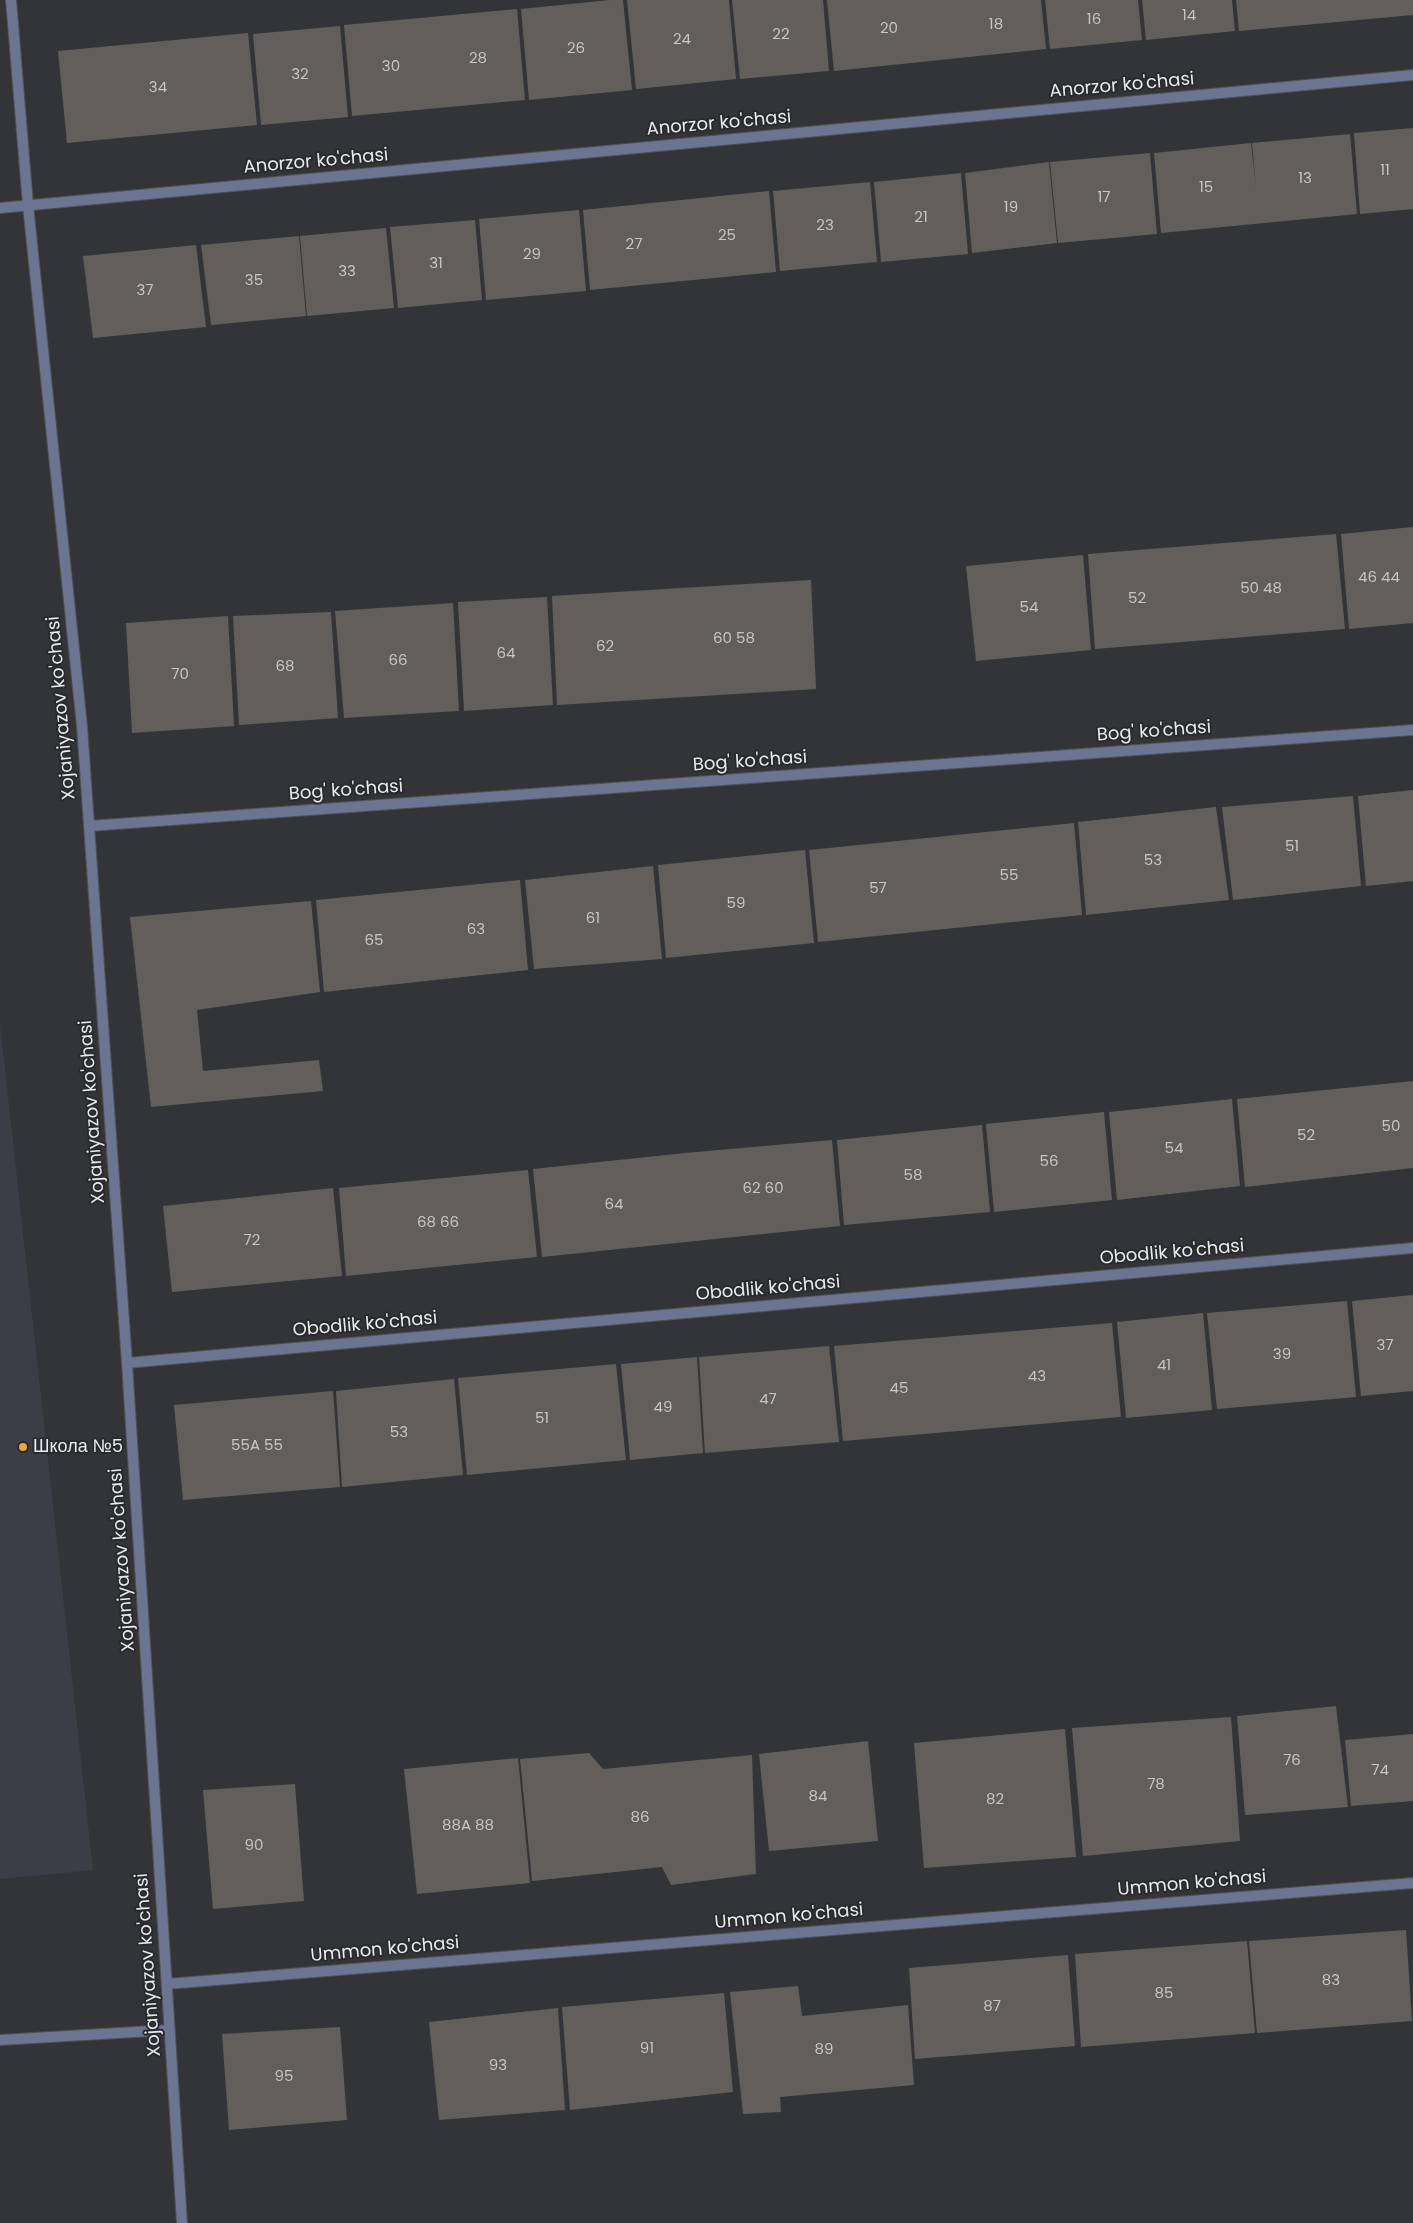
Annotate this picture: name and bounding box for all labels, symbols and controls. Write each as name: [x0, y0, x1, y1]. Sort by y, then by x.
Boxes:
house number: 14: [1182, 7, 1196, 25]
house number: 16: [1087, 11, 1101, 29]
house number: 18: [989, 16, 1003, 34]
house number: 20: [880, 20, 898, 38]
house number: 22: [772, 26, 790, 44]
house number: 24: [673, 31, 691, 49]
house number: 26: [567, 40, 585, 58]
house number: 28: [469, 50, 487, 68]
house number: 30: [382, 58, 400, 76]
house number: 32: [291, 66, 309, 84]
street label: Anorzor ko'chasi: [1049, 69, 1195, 103]
house number: 34: [149, 79, 167, 97]
street label: Anorzor ko'chasi: [646, 107, 792, 141]
street label: Anorzor ko'chasi: [243, 145, 389, 179]
house number: 11: [1380, 162, 1390, 180]
house number: 13: [1298, 170, 1312, 188]
house number: 15: [1199, 179, 1213, 197]
house number: 17: [1098, 189, 1110, 207]
house number: 19: [1004, 199, 1018, 217]
house number: 21: [914, 209, 928, 227]
house number: 23: [816, 217, 834, 235]
house number: 25: [718, 227, 736, 245]
house number: 27: [626, 236, 642, 254]
house number: 29: [523, 246, 541, 264]
house number: 31: [429, 255, 443, 273]
house number: 33: [338, 263, 356, 281]
house number: 35: [245, 272, 263, 290]
house number: 37: [136, 282, 154, 300]
house number: 46 44: [1358, 569, 1400, 587]
house number: 50 48: [1240, 580, 1282, 598]
house number: 52: [1128, 590, 1146, 608]
house number: 54: [1020, 599, 1038, 617]
street label: Xojaniyazov ko'chasi: [43, 615, 81, 801]
house number: 60 58: [713, 630, 755, 648]
house number: 62: [596, 638, 614, 656]
house number: 64: [497, 645, 515, 663]
house number: 66: [388, 652, 408, 670]
house number: 68: [276, 658, 294, 676]
house number: 70: [171, 666, 189, 684]
street label: Bog' ko'chasi: [1096, 717, 1212, 747]
street label: Bog' ko'chasi: [692, 747, 808, 777]
street label: Bog' ko'chasi: [288, 776, 404, 806]
house number: 51: [1285, 838, 1299, 856]
house number: 53: [1144, 852, 1162, 870]
house number: 55: [1000, 867, 1018, 885]
house number: 57: [869, 880, 887, 898]
house number: 59: [727, 895, 745, 913]
house number: 61: [586, 910, 600, 928]
house number: 63: [467, 921, 485, 939]
house number: 65: [365, 932, 383, 950]
street label: Xojaniyazov ko'chasi: [76, 1019, 110, 1205]
house number: 50: [1382, 1118, 1400, 1136]
house number: 52: [1297, 1127, 1315, 1145]
house number: 54: [1165, 1140, 1183, 1158]
house number: 56: [1040, 1153, 1058, 1171]
house number: 58: [904, 1167, 922, 1185]
house number: 62 60: [742, 1180, 784, 1198]
house number: 64: [605, 1196, 623, 1214]
house number: 68 66: [417, 1214, 459, 1232]
house number: 72: [244, 1232, 260, 1250]
street label: Obodlik ko'chasi: [1099, 1236, 1245, 1270]
street label: Obodlik ko'chasi: [695, 1272, 841, 1306]
street label: Obodlik ko'chasi: [292, 1308, 438, 1342]
house number: 37: [1376, 1337, 1394, 1355]
house number: 39: [1273, 1346, 1291, 1364]
house number: 41: [1157, 1357, 1171, 1375]
house number: 43: [1028, 1368, 1046, 1386]
house number: 45: [890, 1380, 908, 1398]
house number: 47: [759, 1391, 777, 1409]
house number: 49: [654, 1399, 672, 1417]
house number: 51: [535, 1410, 549, 1428]
house number: 53: [390, 1424, 408, 1442]
place label: Школа №5: [33, 1436, 123, 1458]
house number: 55A 55: [231, 1437, 283, 1455]
marker: Школа №5: [17, 1441, 29, 1453]
street label: Xojaniyazov ko'chasi: [106, 1467, 140, 1653]
house number: 76: [1283, 1752, 1301, 1770]
house number: 74: [1371, 1762, 1389, 1780]
house number: 78: [1147, 1776, 1165, 1794]
house number: 84: [809, 1788, 827, 1806]
house number: 82: [986, 1791, 1004, 1809]
house number: 86: [631, 1809, 649, 1827]
house number: 88A 88: [442, 1817, 494, 1835]
house number: 90: [245, 1837, 263, 1855]
street label: Ummon ko'chasi: [1117, 1867, 1267, 1901]
street label: Xojaniyazov ko'chasi: [132, 1872, 166, 2058]
street label: Ummon ko'chasi: [714, 1900, 864, 1934]
street label: Ummon ko'chasi: [310, 1933, 460, 1967]
house number: 83: [1322, 1972, 1340, 1990]
house number: 85: [1155, 1985, 1173, 2003]
house number: 87: [983, 1998, 1001, 2016]
house number: 91: [640, 2040, 654, 2058]
house number: 89: [815, 2041, 833, 2059]
house number: 93: [489, 2057, 507, 2075]
house number: 95: [275, 2068, 293, 2086]

